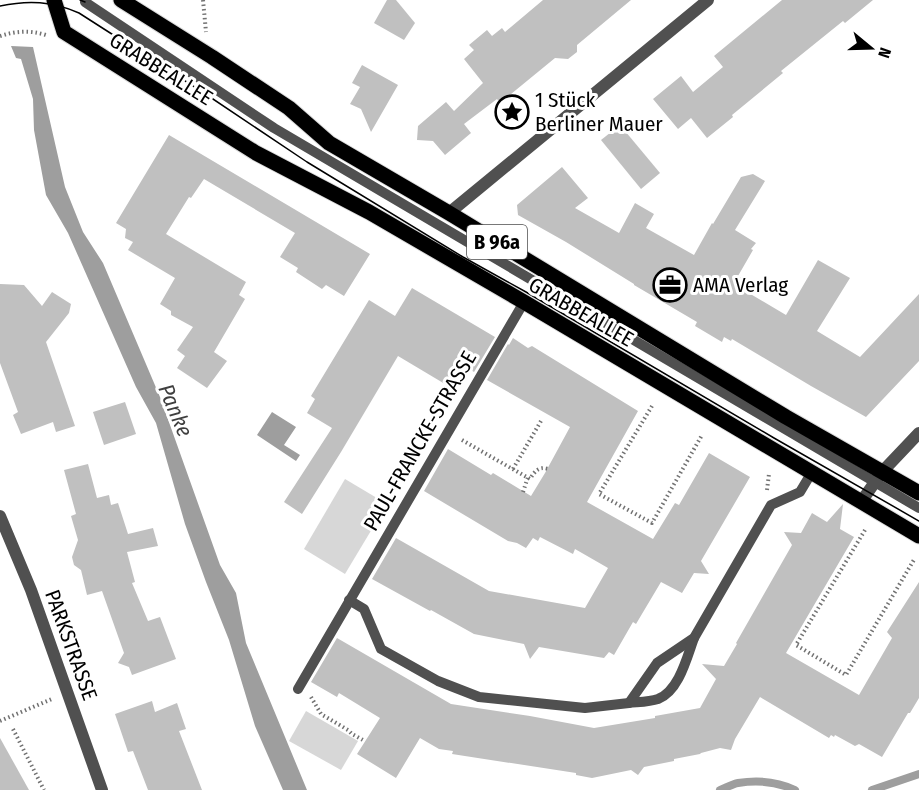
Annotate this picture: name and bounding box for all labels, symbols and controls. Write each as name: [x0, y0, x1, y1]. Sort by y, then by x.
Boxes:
north arrow: [841, 18, 901, 78]
street label: GRABBEALLEE: [105, 27, 217, 111]
text: N: [874, 45, 895, 60]
place label: 1 Stück Berliner Mauer: [535, 87, 663, 137]
place icon: 1 Stück Berliner Mauer: [494, 94, 530, 130]
road number: B 96a: [467, 225, 527, 259]
office icon: AMA Verlag: [652, 267, 688, 303]
street label: GRABBEALLEE: [524, 272, 638, 353]
place label: AMA Verlag: [693, 272, 788, 298]
street label: PAUL-FRANCKE-STRASSE: [358, 346, 482, 535]
water label: Panke: [152, 380, 199, 441]
street label: PARKSTRASSE: [39, 586, 103, 704]

